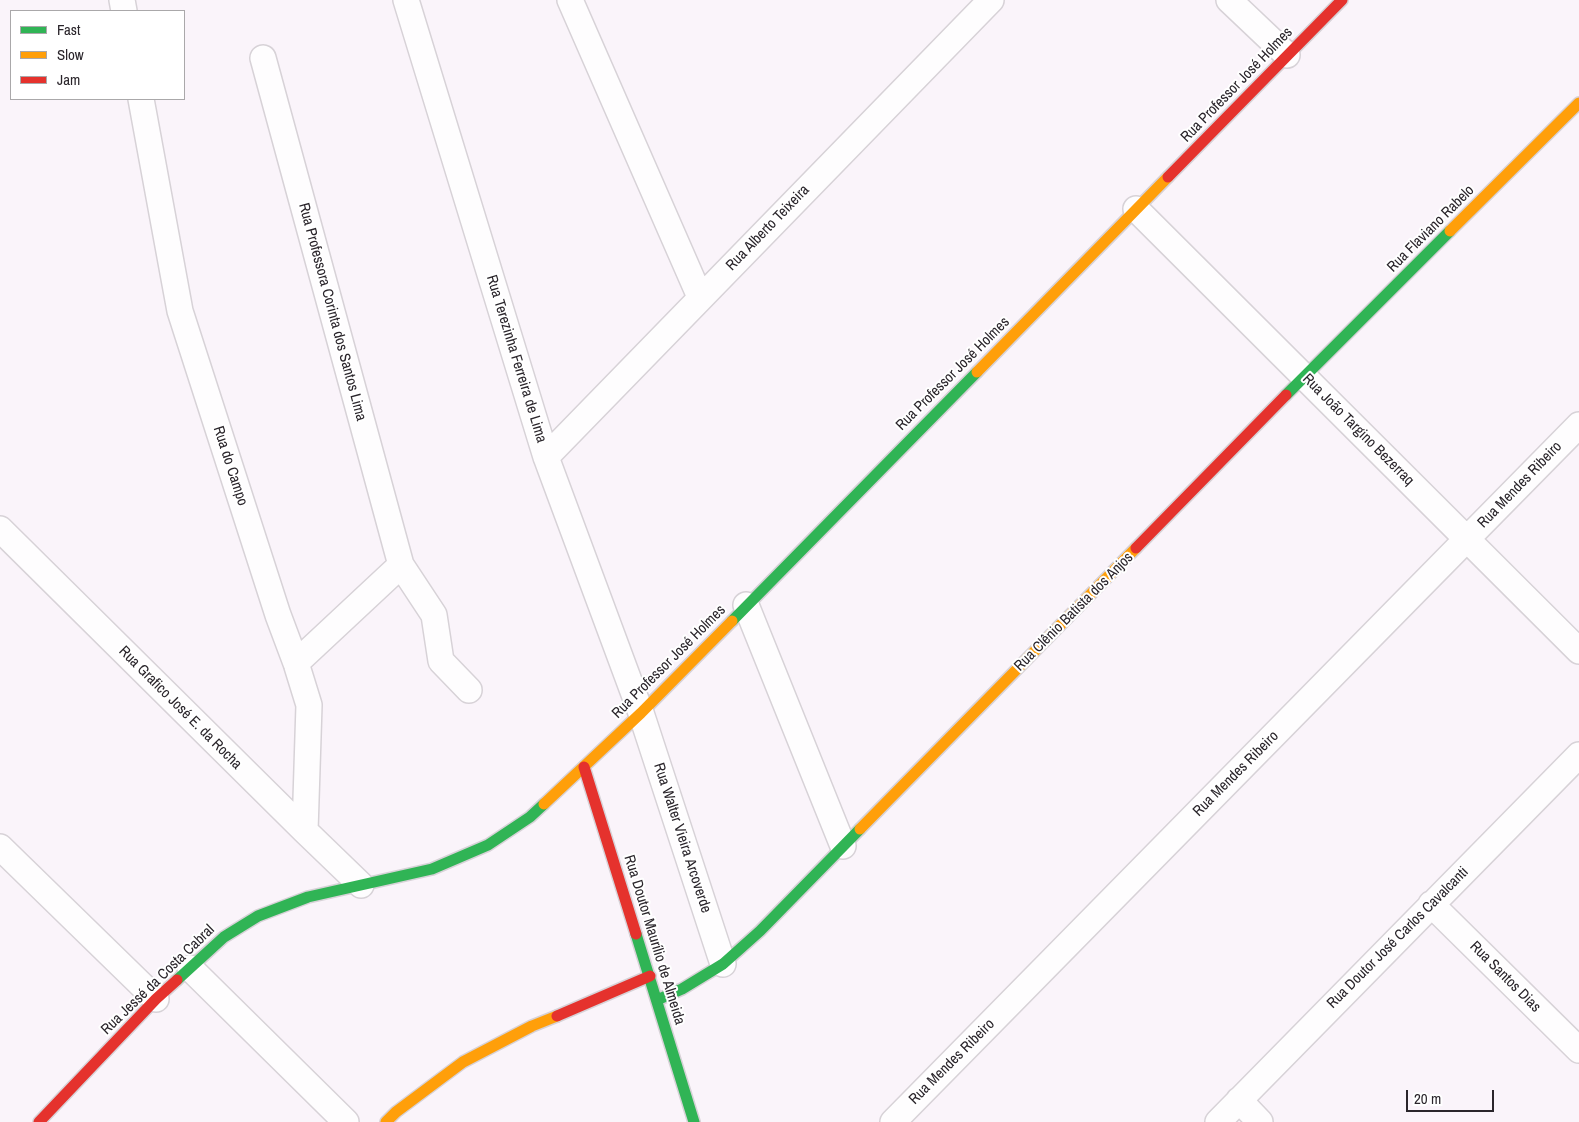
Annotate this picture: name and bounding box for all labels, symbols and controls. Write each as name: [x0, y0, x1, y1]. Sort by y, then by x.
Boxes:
legend: [10, 10, 185, 100]
text: Fast: [57, 19, 80, 40]
street label: Rua Professor José Holmes: [1177, 24, 1297, 146]
text: Slow: [57, 44, 84, 65]
text: Jam: [57, 69, 80, 90]
street label: Rua Alberto Teixeira: [723, 181, 813, 275]
street label: Rua Flaviano Rabelo: [1384, 182, 1478, 276]
street label: Rua Professora Corinta dos Santos Lima: [294, 201, 370, 423]
street label: Rua Terezinha Ferreira de Lima: [482, 273, 550, 445]
street label: Rua Professor José Holmes: [892, 313, 1014, 435]
street label: Rua João Targino Bezerraq: [1298, 370, 1418, 490]
street label: Rua do Campo: [209, 424, 251, 508]
street label: Rua Mendes Ribeiro: [1474, 438, 1566, 532]
street label: Rua Clênio Batista dos Anjos: [1011, 549, 1137, 675]
street label: Rua Professor José Holmes: [608, 601, 730, 723]
street label: Rua Grafico José E. da Rocha: [115, 643, 245, 773]
street label: Rua Mendes Ribeiro: [1190, 728, 1282, 820]
street label: Rua Walter Vieira Arcoverde: [649, 761, 715, 915]
street label: Rua Doutor Maurílio de Almeida: [620, 853, 688, 1027]
street label: Rua Doutor José Carlos Cavalcanti: [1323, 863, 1473, 1013]
street label: Rua Jessé da Costa Cabral: [98, 921, 218, 1039]
street label: Rua Santos Dias: [1466, 938, 1544, 1016]
street label: Rua Mendes Ribeiro: [906, 1016, 998, 1108]
scale bar: [1409, 1080, 1496, 1112]
text: 20 m: [1414, 1088, 1441, 1109]

